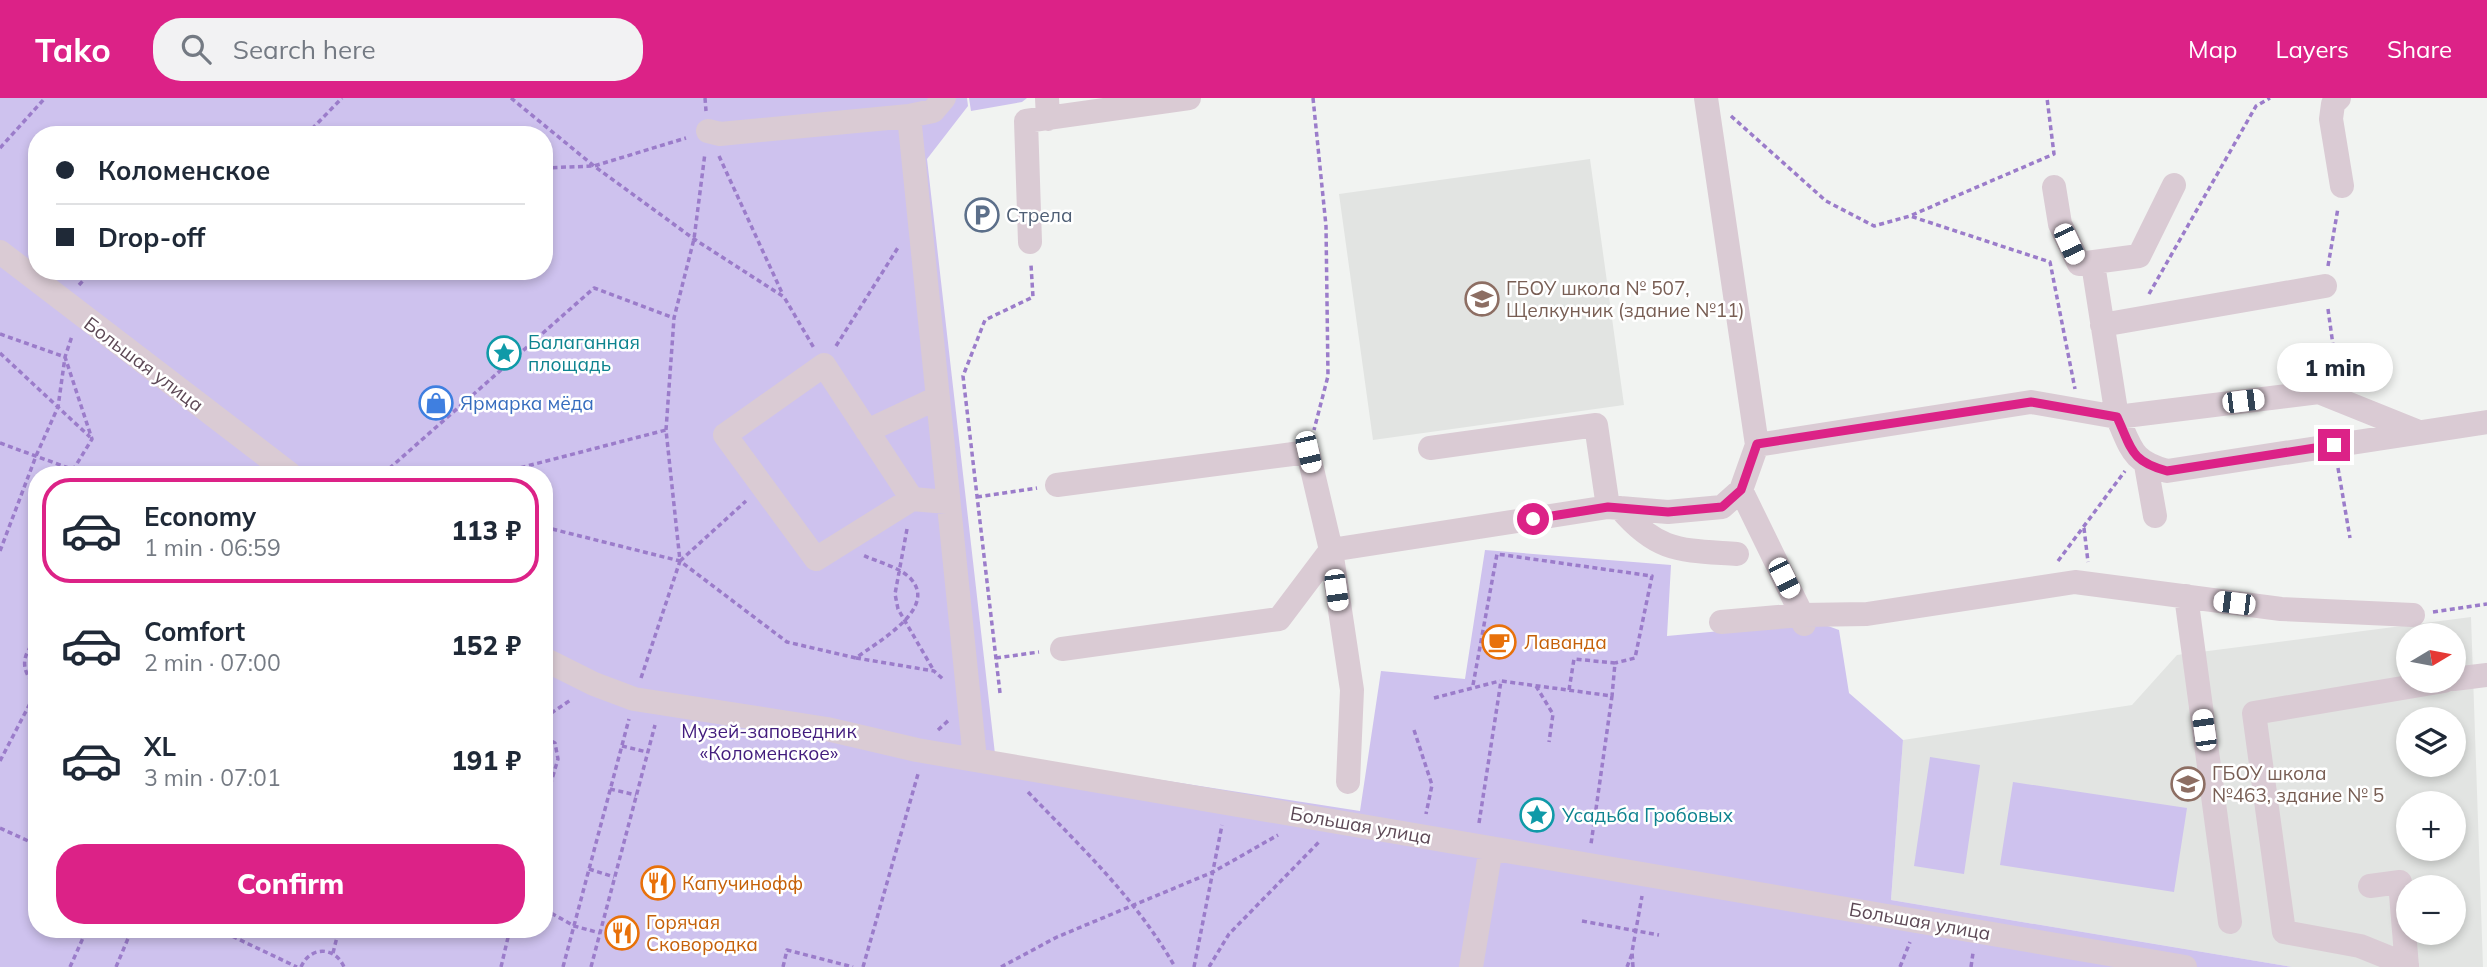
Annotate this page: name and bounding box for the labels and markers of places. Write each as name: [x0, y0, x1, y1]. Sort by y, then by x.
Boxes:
parking icon: Стрела: [963, 196, 1001, 234]
place label: Стрела: [1006, 203, 1073, 227]
place label: ГБОУ школа № 507, Щелкунчик (здание №11): [1506, 276, 1745, 322]
school or university icon: ГБОУ школа № 507, Щелкунчик (здание №11): [1463, 280, 1501, 318]
place label: Балаганная площадь: [528, 330, 640, 376]
place icon: Балаганная площадь: [485, 334, 523, 372]
shop icon: Ярмарка мёда: [417, 384, 455, 422]
place label: Ярмарка мёда: [460, 391, 594, 415]
cafe icon: Лаванда: [1480, 623, 1518, 661]
place label: Лаванда: [1524, 630, 1607, 654]
place label: ГБОУ школа №463, здание № 5: [2212, 761, 2384, 807]
school or university icon: ГБОУ школа №463, здание № 5: [2169, 765, 2207, 803]
place icon: Усадьба Гробовых: [1518, 796, 1556, 834]
place label: Усадьба Гробовых: [1561, 803, 1734, 827]
restaurant icon: Капучинофф: [639, 864, 677, 902]
place label: Капучинофф: [682, 871, 803, 895]
place label: Горячая Сковородка: [646, 910, 758, 956]
restaurant icon: Горячая Сковородка: [603, 914, 641, 952]

